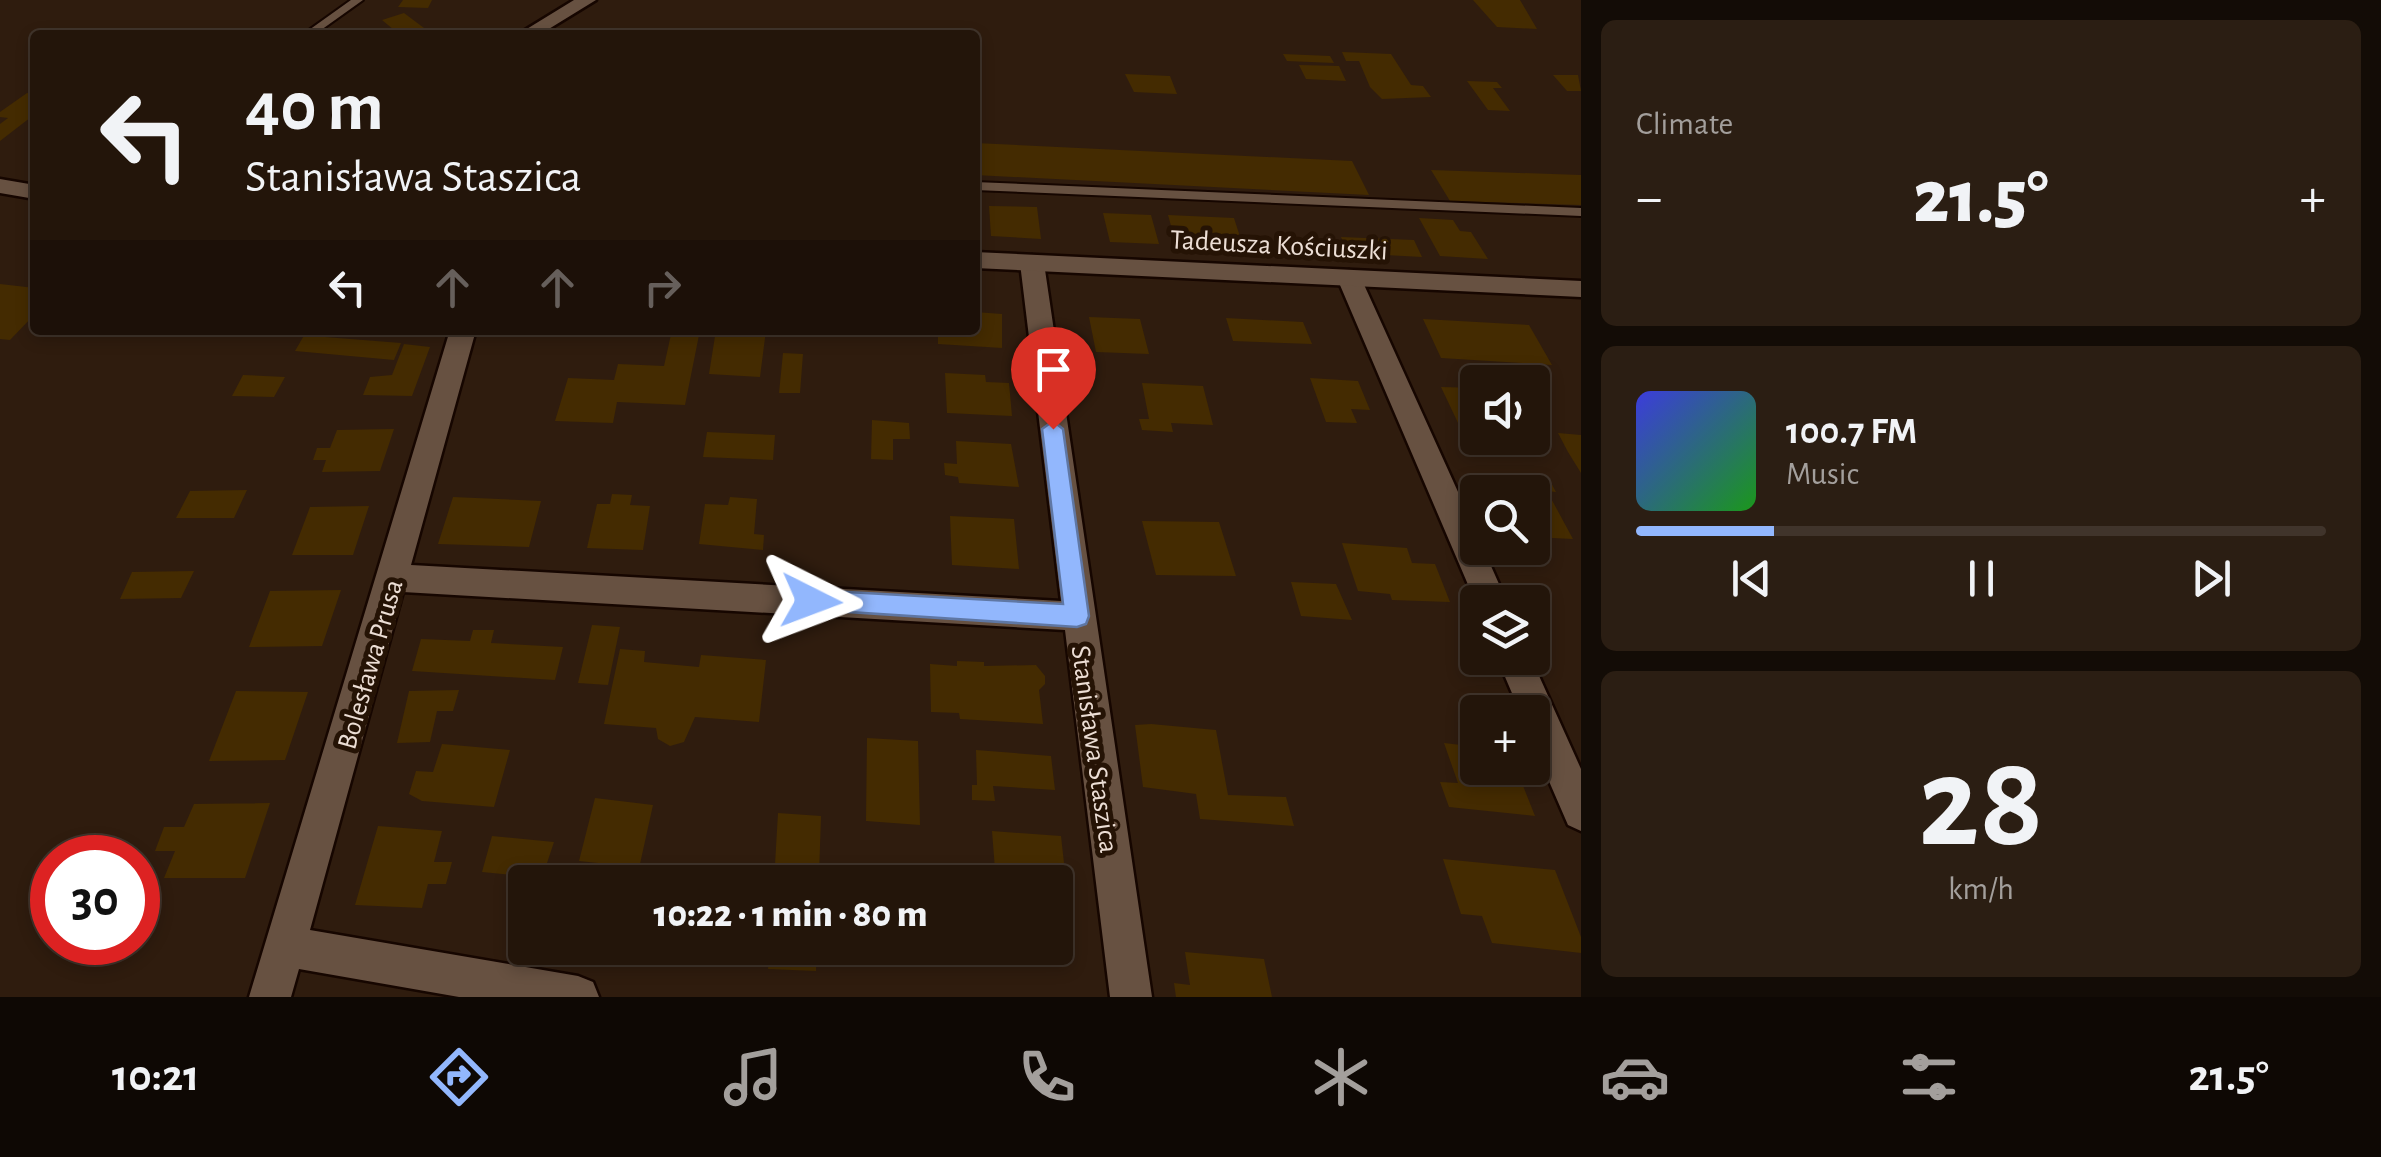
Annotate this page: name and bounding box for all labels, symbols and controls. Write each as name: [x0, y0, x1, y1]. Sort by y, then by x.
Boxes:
icon: left: [80, 70, 210, 200]
text: 40 m: [245, 73, 384, 143]
text: Climate: [1636, 108, 1733, 140]
text: Stanisława Staszica: [245, 155, 582, 200]
text: 21.5°: [1913, 161, 2049, 236]
text: −: [1636, 171, 1662, 226]
text: +: [2300, 171, 2326, 226]
street label: Tadeusza Kościuszki: [1169, 226, 1388, 266]
icon: left: [320, 260, 375, 315]
icon: ahead: [425, 260, 480, 315]
icon: ahead: [530, 260, 585, 315]
icon: right: [635, 260, 690, 315]
pin: [1011, 327, 1096, 430]
icon: arrive: [1026, 342, 1081, 397]
map controls: [1460, 365, 1550, 785]
button: sound: [1460, 365, 1550, 455]
text: 100.7 FM: [1786, 413, 1917, 451]
text: Music: [1786, 458, 1859, 490]
button: search: [1460, 475, 1550, 565]
position arrow: [759, 549, 863, 653]
icon: previous: [1724, 551, 1779, 606]
icon: pause: [1954, 551, 2009, 606]
icon: next: [2184, 551, 2239, 606]
street label: Bolesława Prusa: [333, 576, 409, 753]
button: layers: [1460, 585, 1550, 675]
street label: Stanisława Staszica: [1066, 644, 1122, 855]
button: +: [1460, 695, 1550, 785]
text: 28: [1918, 740, 2044, 870]
speed limit sign: 30: [30, 835, 160, 965]
text: km/h: [1948, 873, 2014, 905]
text: 10:22 · 1 min · 80 m: [653, 896, 928, 934]
icon: directions: [424, 1042, 494, 1112]
icon: music: [718, 1042, 788, 1112]
icon: phone: [1012, 1042, 1082, 1112]
icon: climate: [1306, 1042, 1376, 1112]
icon: car: [1600, 1042, 1670, 1112]
icon: filters: [1894, 1042, 1964, 1112]
text: 10:21: [112, 1054, 199, 1099]
text: 21.5°: [2189, 1054, 2269, 1099]

